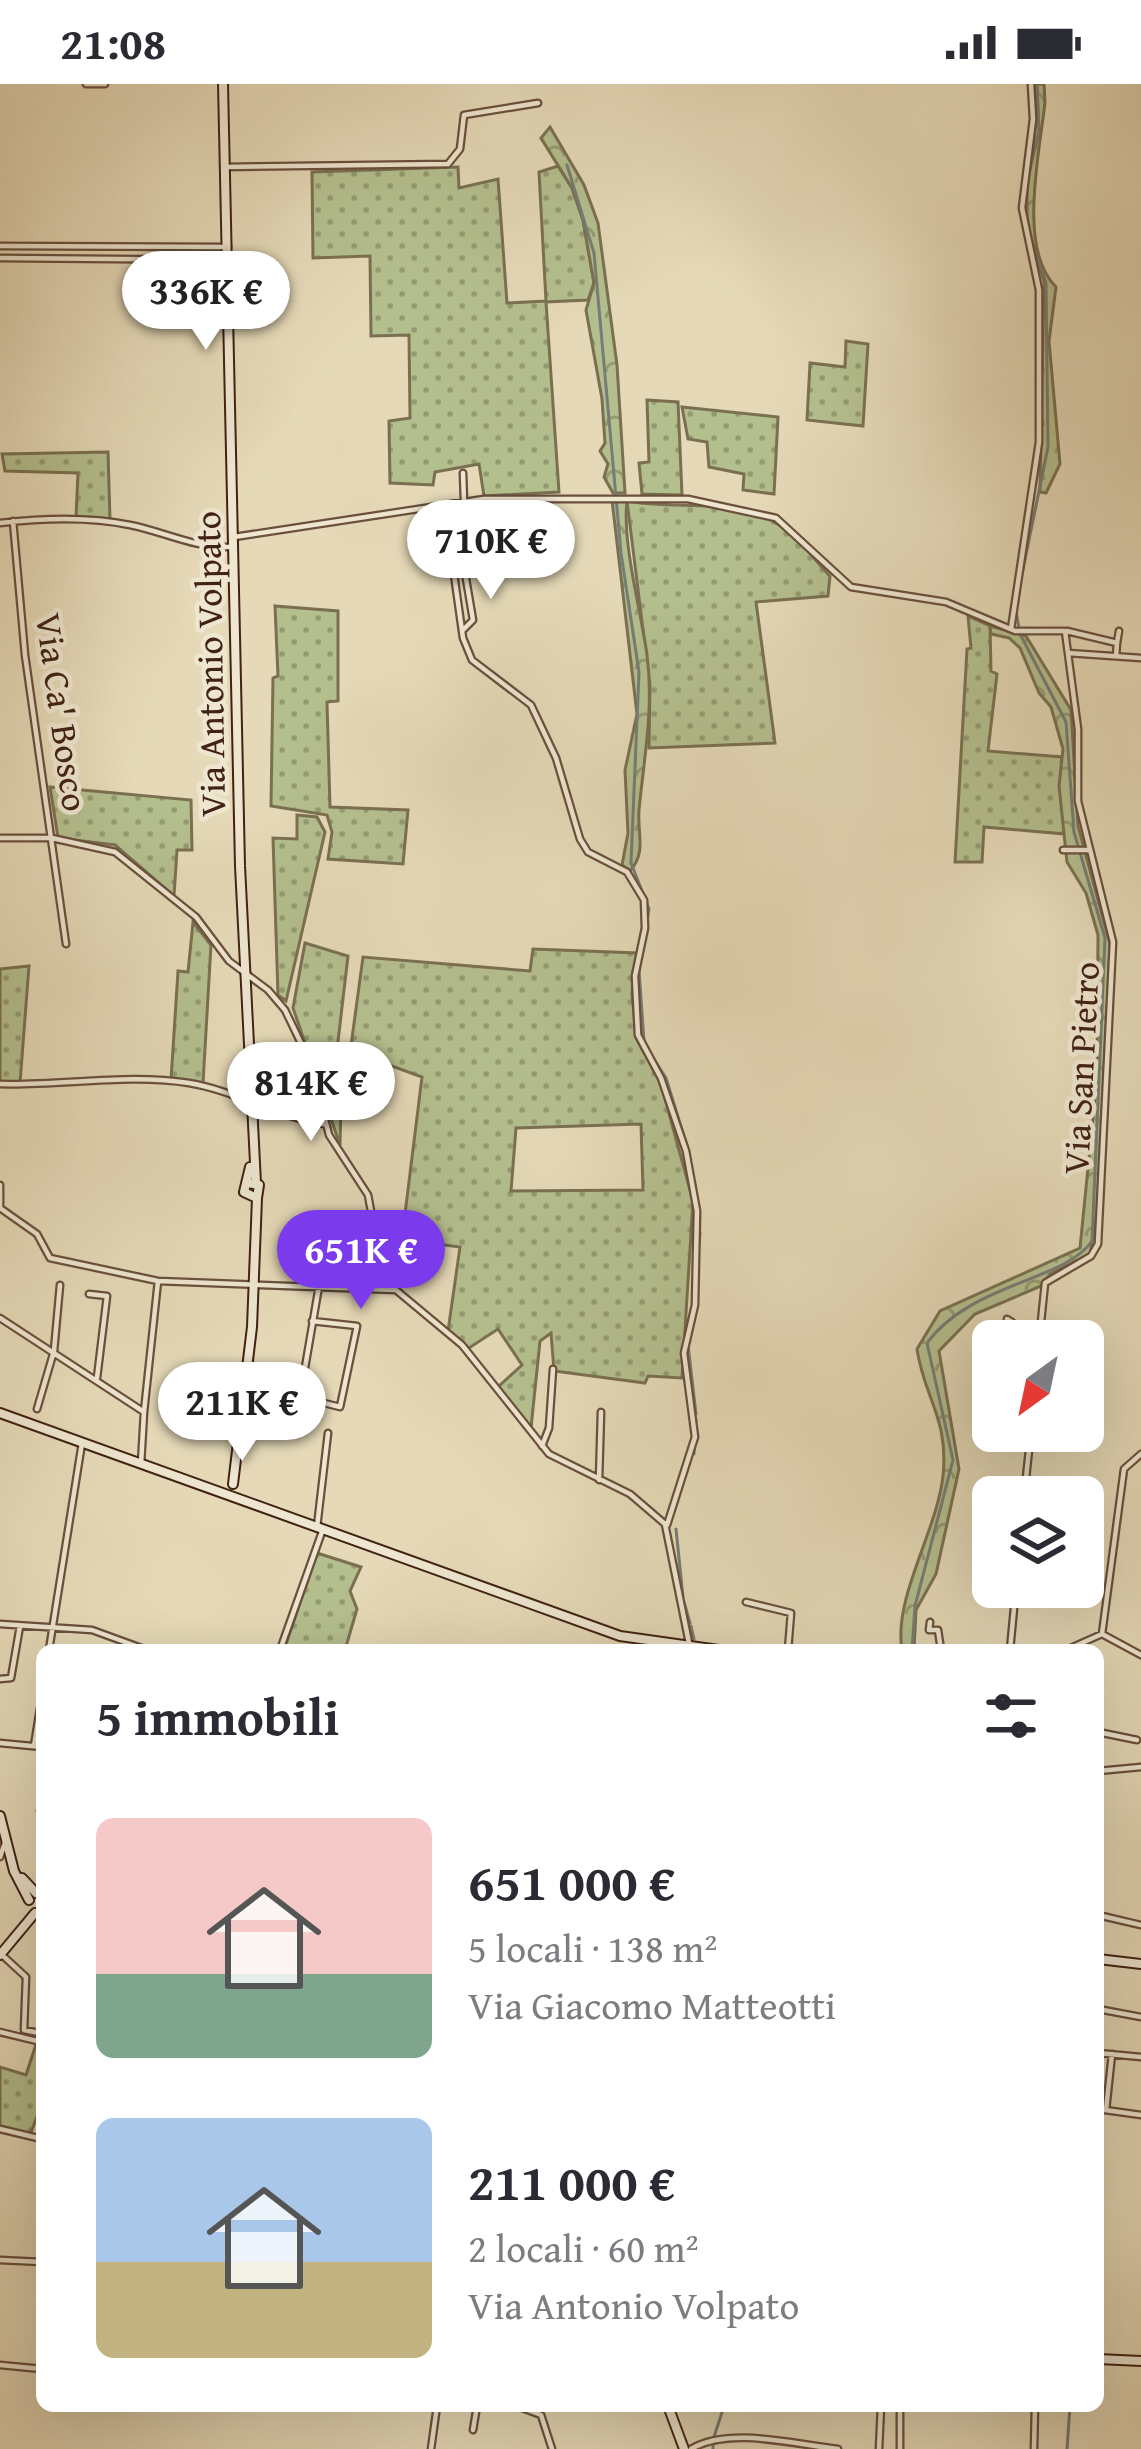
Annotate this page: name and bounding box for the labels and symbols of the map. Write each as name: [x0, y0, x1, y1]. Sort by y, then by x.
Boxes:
pin: 336K €: [108, 251, 304, 353]
pin: 710K €: [393, 500, 589, 602]
street label: Via Antonio Volpato: [180, 511, 238, 817]
street label: Via Ca' Bosco: [23, 609, 103, 815]
street label: Via San Pietro: [1048, 960, 1112, 1176]
pin: 814K €: [213, 1042, 409, 1144]
pin: 651K €: [263, 1210, 459, 1312]
north arrow: [972, 1320, 1104, 1452]
pin: 211K €: [144, 1362, 340, 1464]

